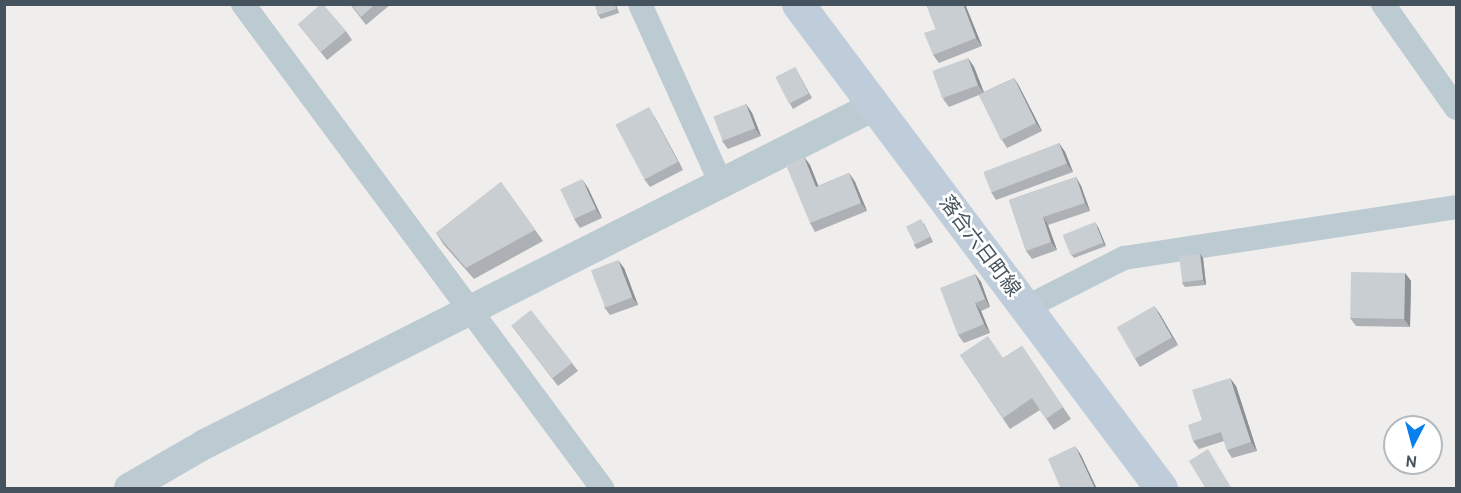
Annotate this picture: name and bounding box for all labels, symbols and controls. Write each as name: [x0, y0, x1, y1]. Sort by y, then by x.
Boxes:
street label: 落合六日町線: [934, 191, 1026, 301]
north arrow: [1383, 415, 1443, 475]
text: N: [1405, 451, 1418, 471]

